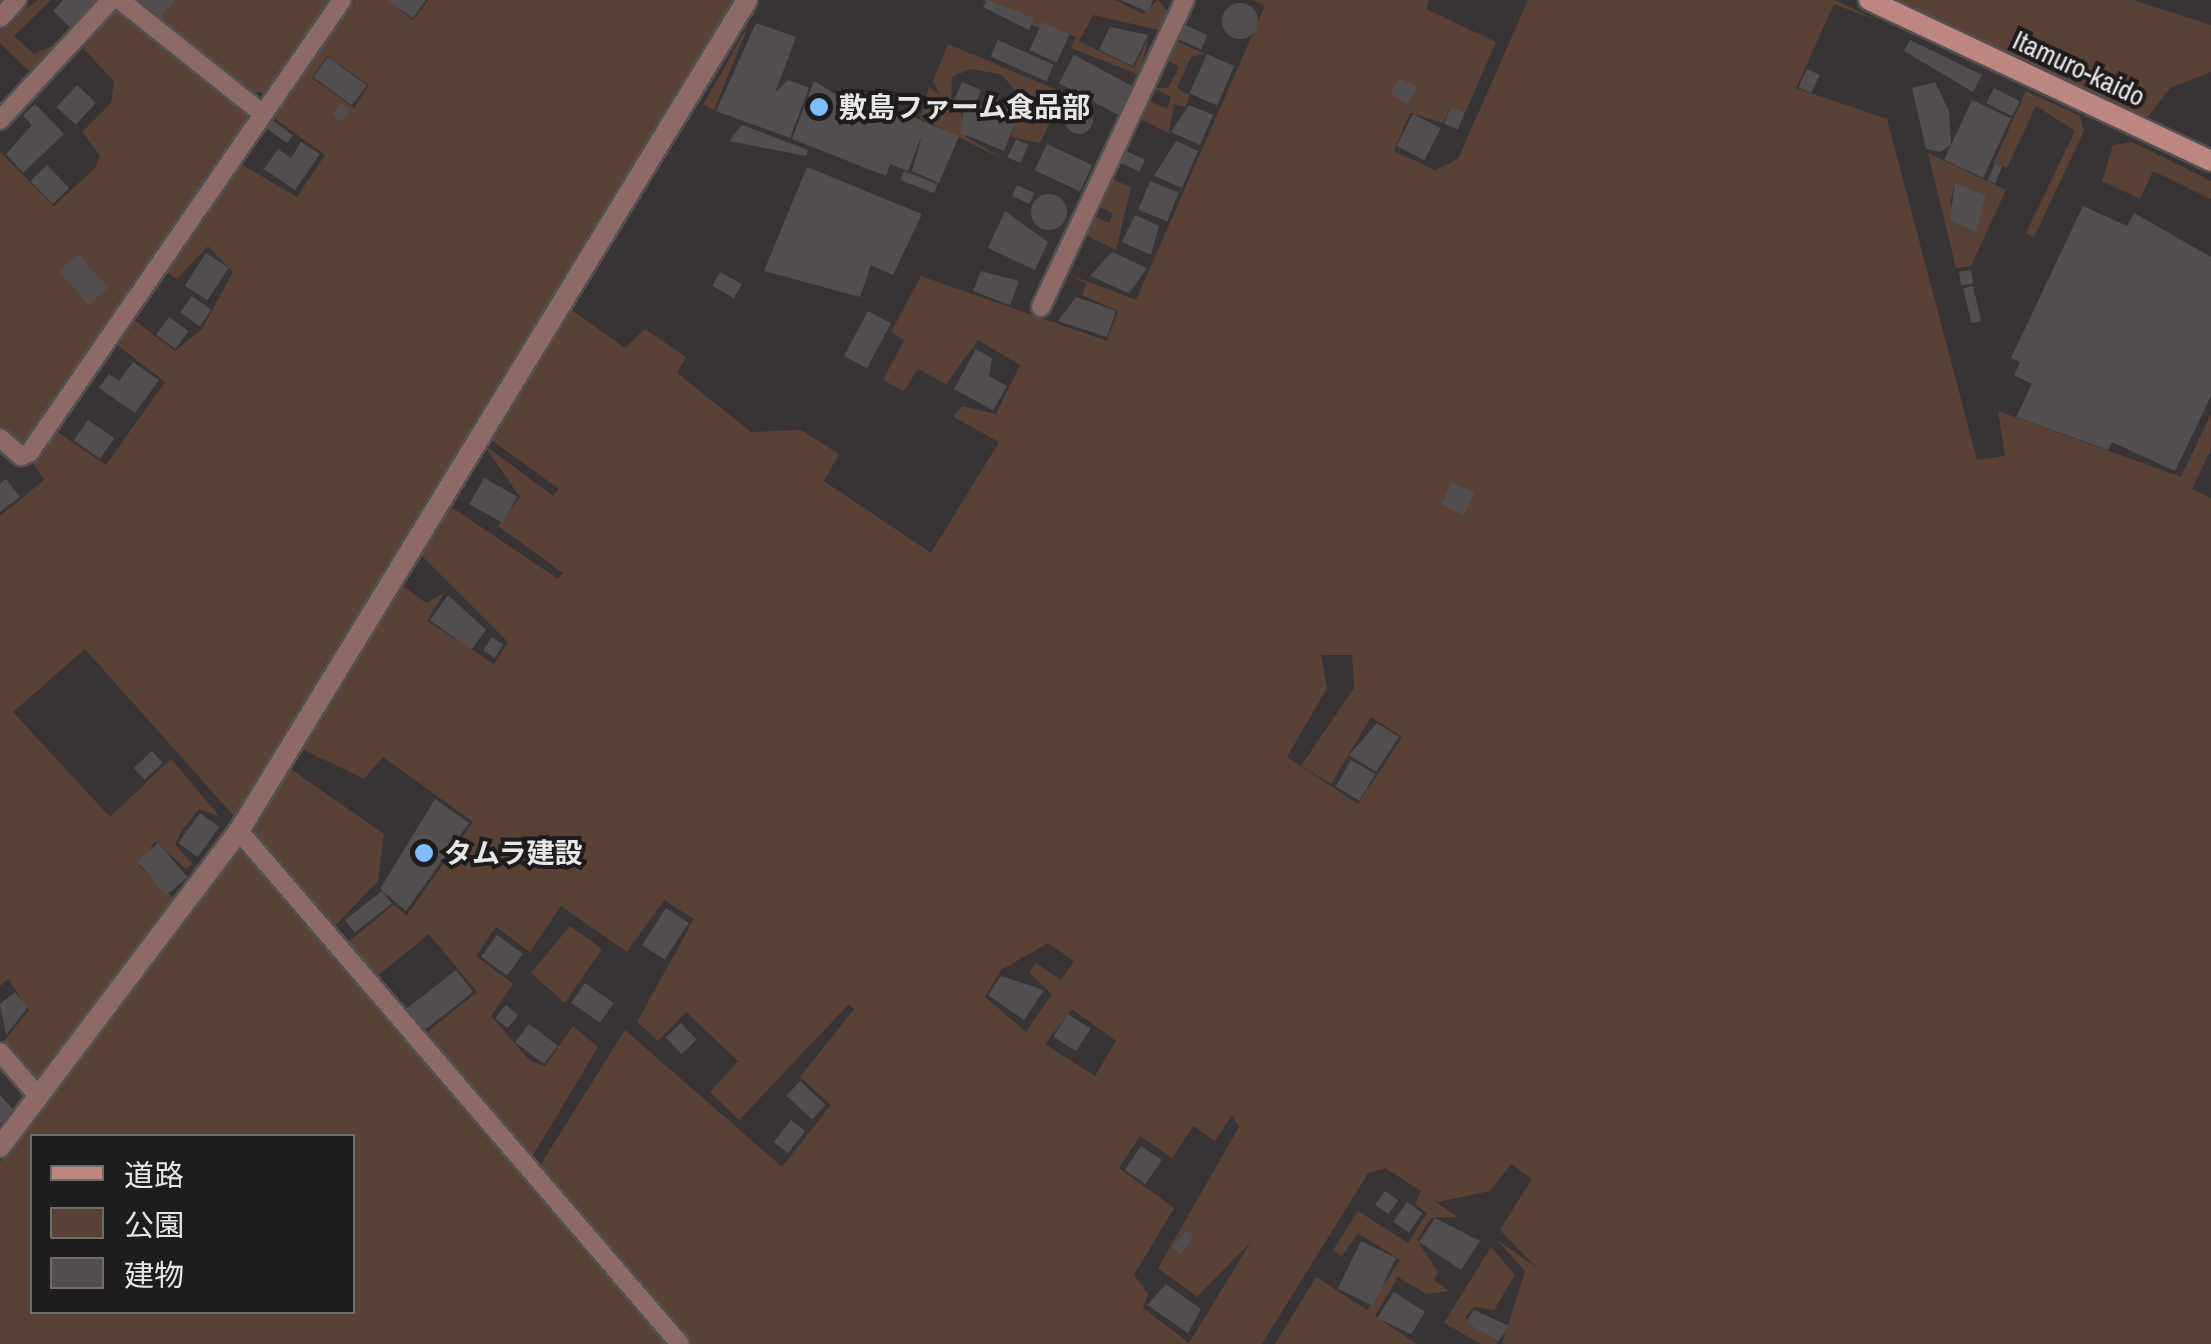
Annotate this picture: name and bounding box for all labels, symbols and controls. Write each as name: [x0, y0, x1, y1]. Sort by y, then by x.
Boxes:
street label: Itamuro-kaido: [2008, 23, 2150, 113]
place label: 敷島ファーム食品部: [839, 90, 1091, 124]
marker: 敷島ファーム食品部: [808, 96, 830, 118]
place label: タムラ建設: [444, 836, 584, 870]
marker: タムラ建設: [413, 842, 435, 864]
legend: [30, 1134, 355, 1314]
text: 道路: [124, 1155, 184, 1195]
text: 公園: [124, 1205, 184, 1245]
text: 建物: [124, 1255, 184, 1295]

